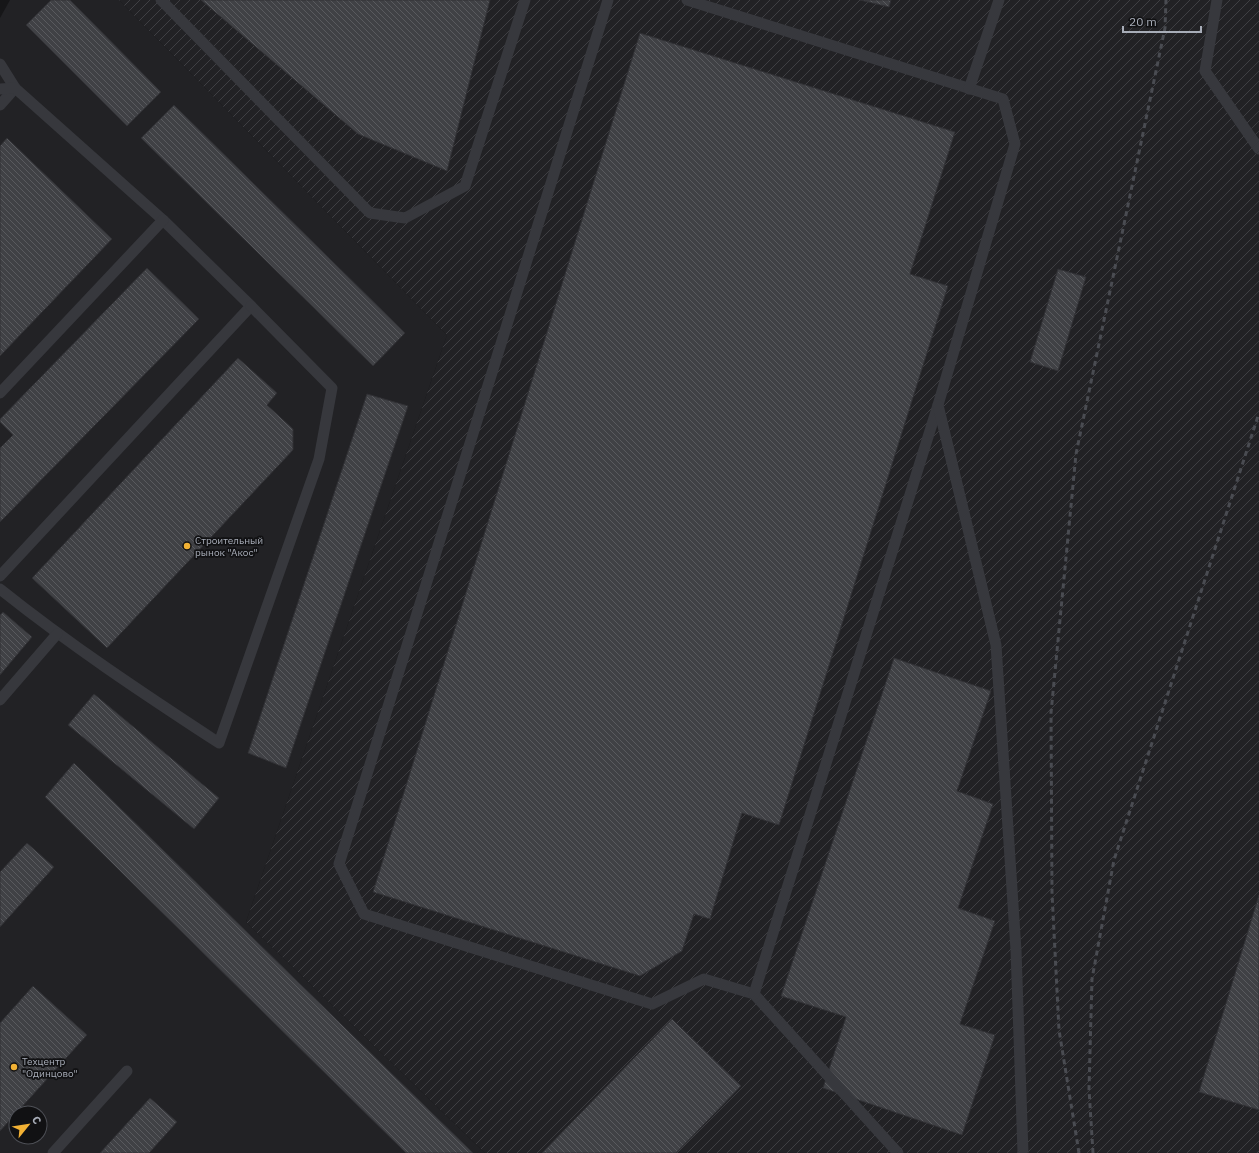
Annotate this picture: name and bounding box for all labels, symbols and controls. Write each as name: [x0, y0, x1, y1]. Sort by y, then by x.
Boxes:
scale bar: [1123, 8, 1201, 34]
text: 20 m: [1129, 14, 1157, 29]
place label: Строительный рынок "Акос": [195, 534, 263, 559]
marker: Строительный рынок "Акос": [182, 541, 192, 551]
place label: Техцентр "Одинцово": [22, 1055, 78, 1080]
marker: Техцентр "Одинцово": [9, 1062, 19, 1072]
north arrow: [8, 1105, 48, 1145]
text: С: [29, 1113, 45, 1127]

